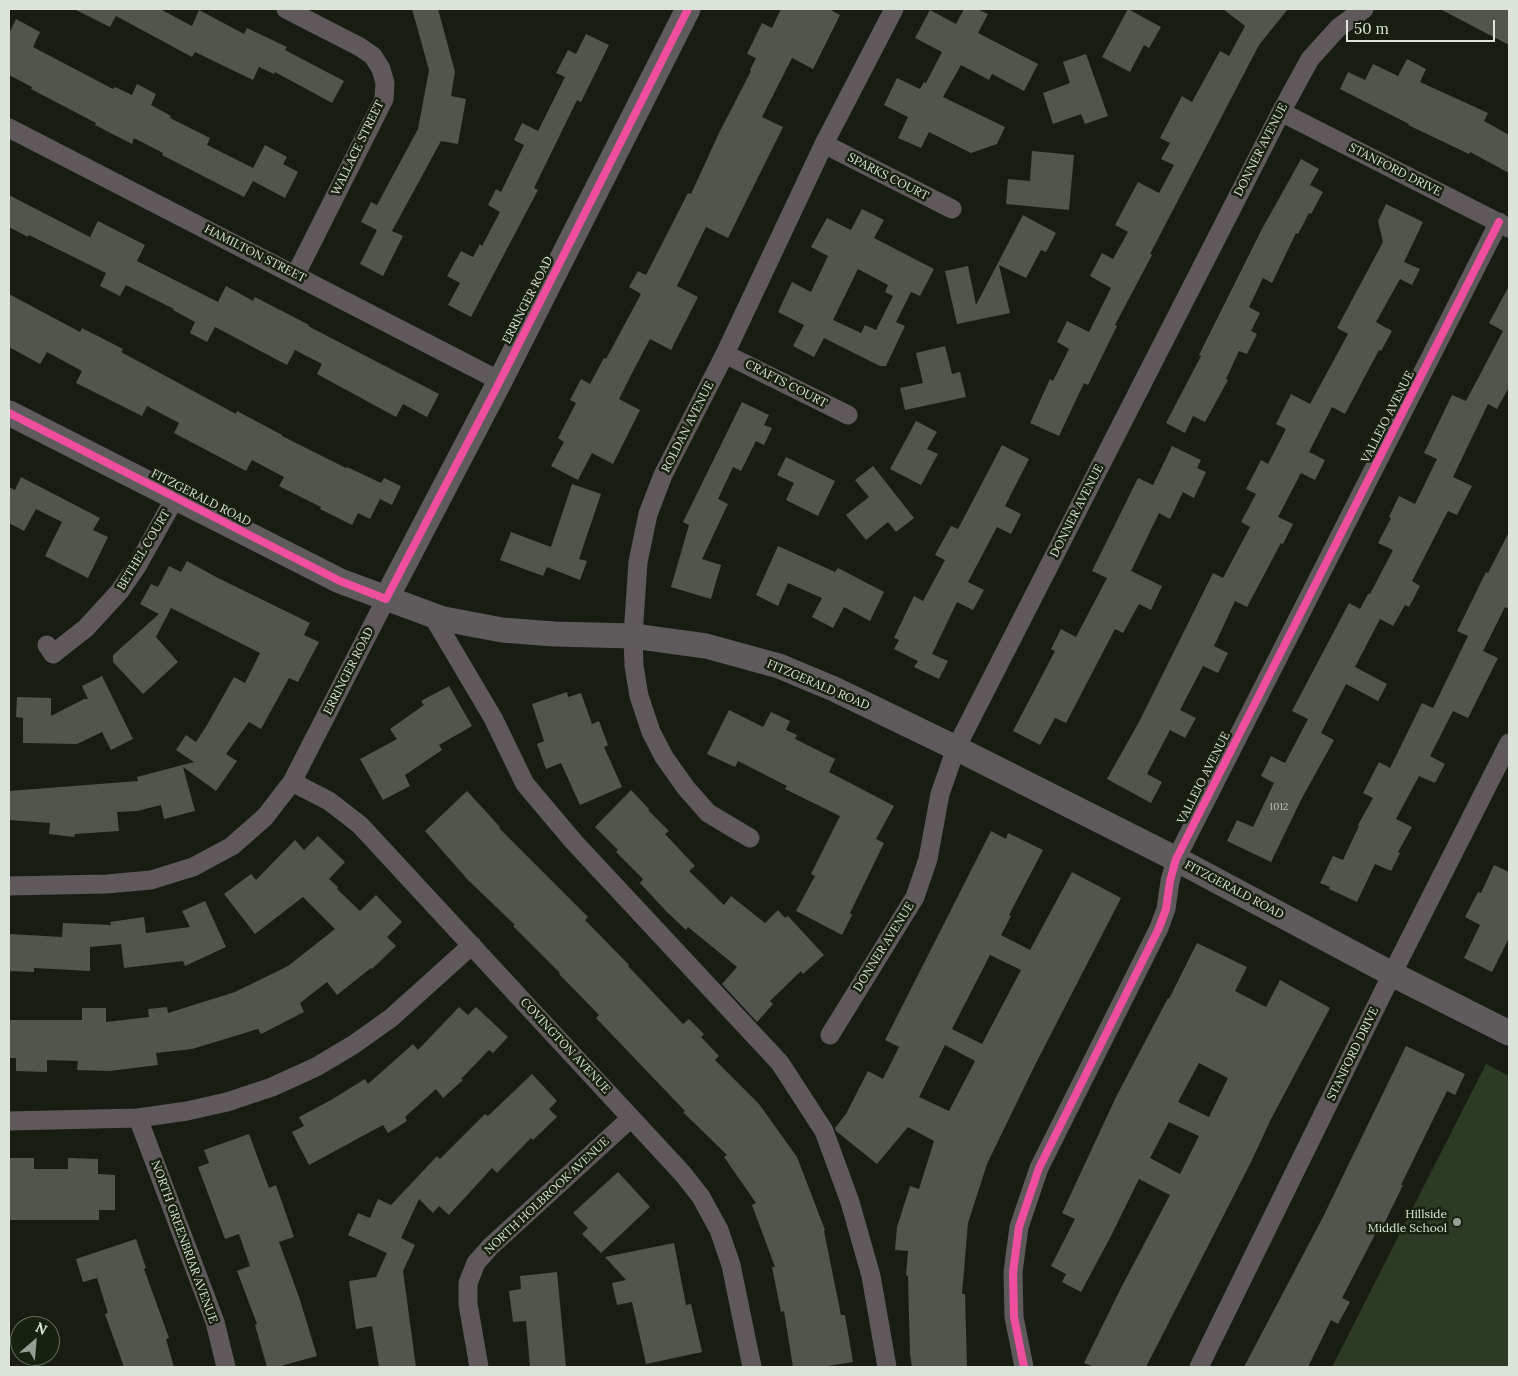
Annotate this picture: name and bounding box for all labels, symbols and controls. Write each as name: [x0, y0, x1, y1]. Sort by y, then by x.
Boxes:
scale bar: [1348, 10, 1497, 42]
text: 50 m: [1354, 19, 1389, 38]
street label: WALLACE STREET: [329, 98, 387, 198]
street label: DONNER AVENUE: [1231, 101, 1291, 199]
street label: STANFORD DRIVE: [1346, 140, 1444, 200]
street label: SPARKS COURT: [845, 150, 931, 204]
street label: HAMILTON STREET: [202, 222, 308, 286]
street label: ERRINGER ROAD: [500, 254, 556, 346]
street label: CRAFTS COURT: [742, 357, 830, 411]
street label: VALLEJO AVENUE: [1359, 369, 1417, 465]
street label: ROLDAN AVENUE: [659, 379, 717, 475]
street label: DONNER AVENUE: [1047, 462, 1107, 560]
street label: FITZGERALD ROAD: [149, 467, 253, 529]
street label: BETHEL COURT: [114, 507, 174, 593]
street label: ERRINGER ROAD: [321, 625, 377, 717]
street label: FITZGERALD ROAD: [764, 657, 872, 713]
street label: VALLEJO AVENUE: [1175, 730, 1233, 826]
house number: 1012: [1270, 801, 1288, 813]
street label: FITZGERALD ROAD: [1182, 858, 1286, 922]
street label: DONNER AVENUE: [851, 900, 917, 994]
street label: COVINGTON AVENUE: [517, 995, 613, 1097]
street label: STANFORD DRIVE: [1324, 1005, 1382, 1103]
street label: NORTH HOLBROOK AVENUE: [482, 1134, 612, 1258]
street label: NORTH GREENBRIAR AVENUE: [148, 1159, 220, 1325]
place label: Hillside Middle School: [1368, 1208, 1447, 1236]
marker: Hillside Middle School: [1451, 1216, 1463, 1228]
north arrow: [10, 1316, 60, 1366]
text: N: [32, 1318, 50, 1339]

